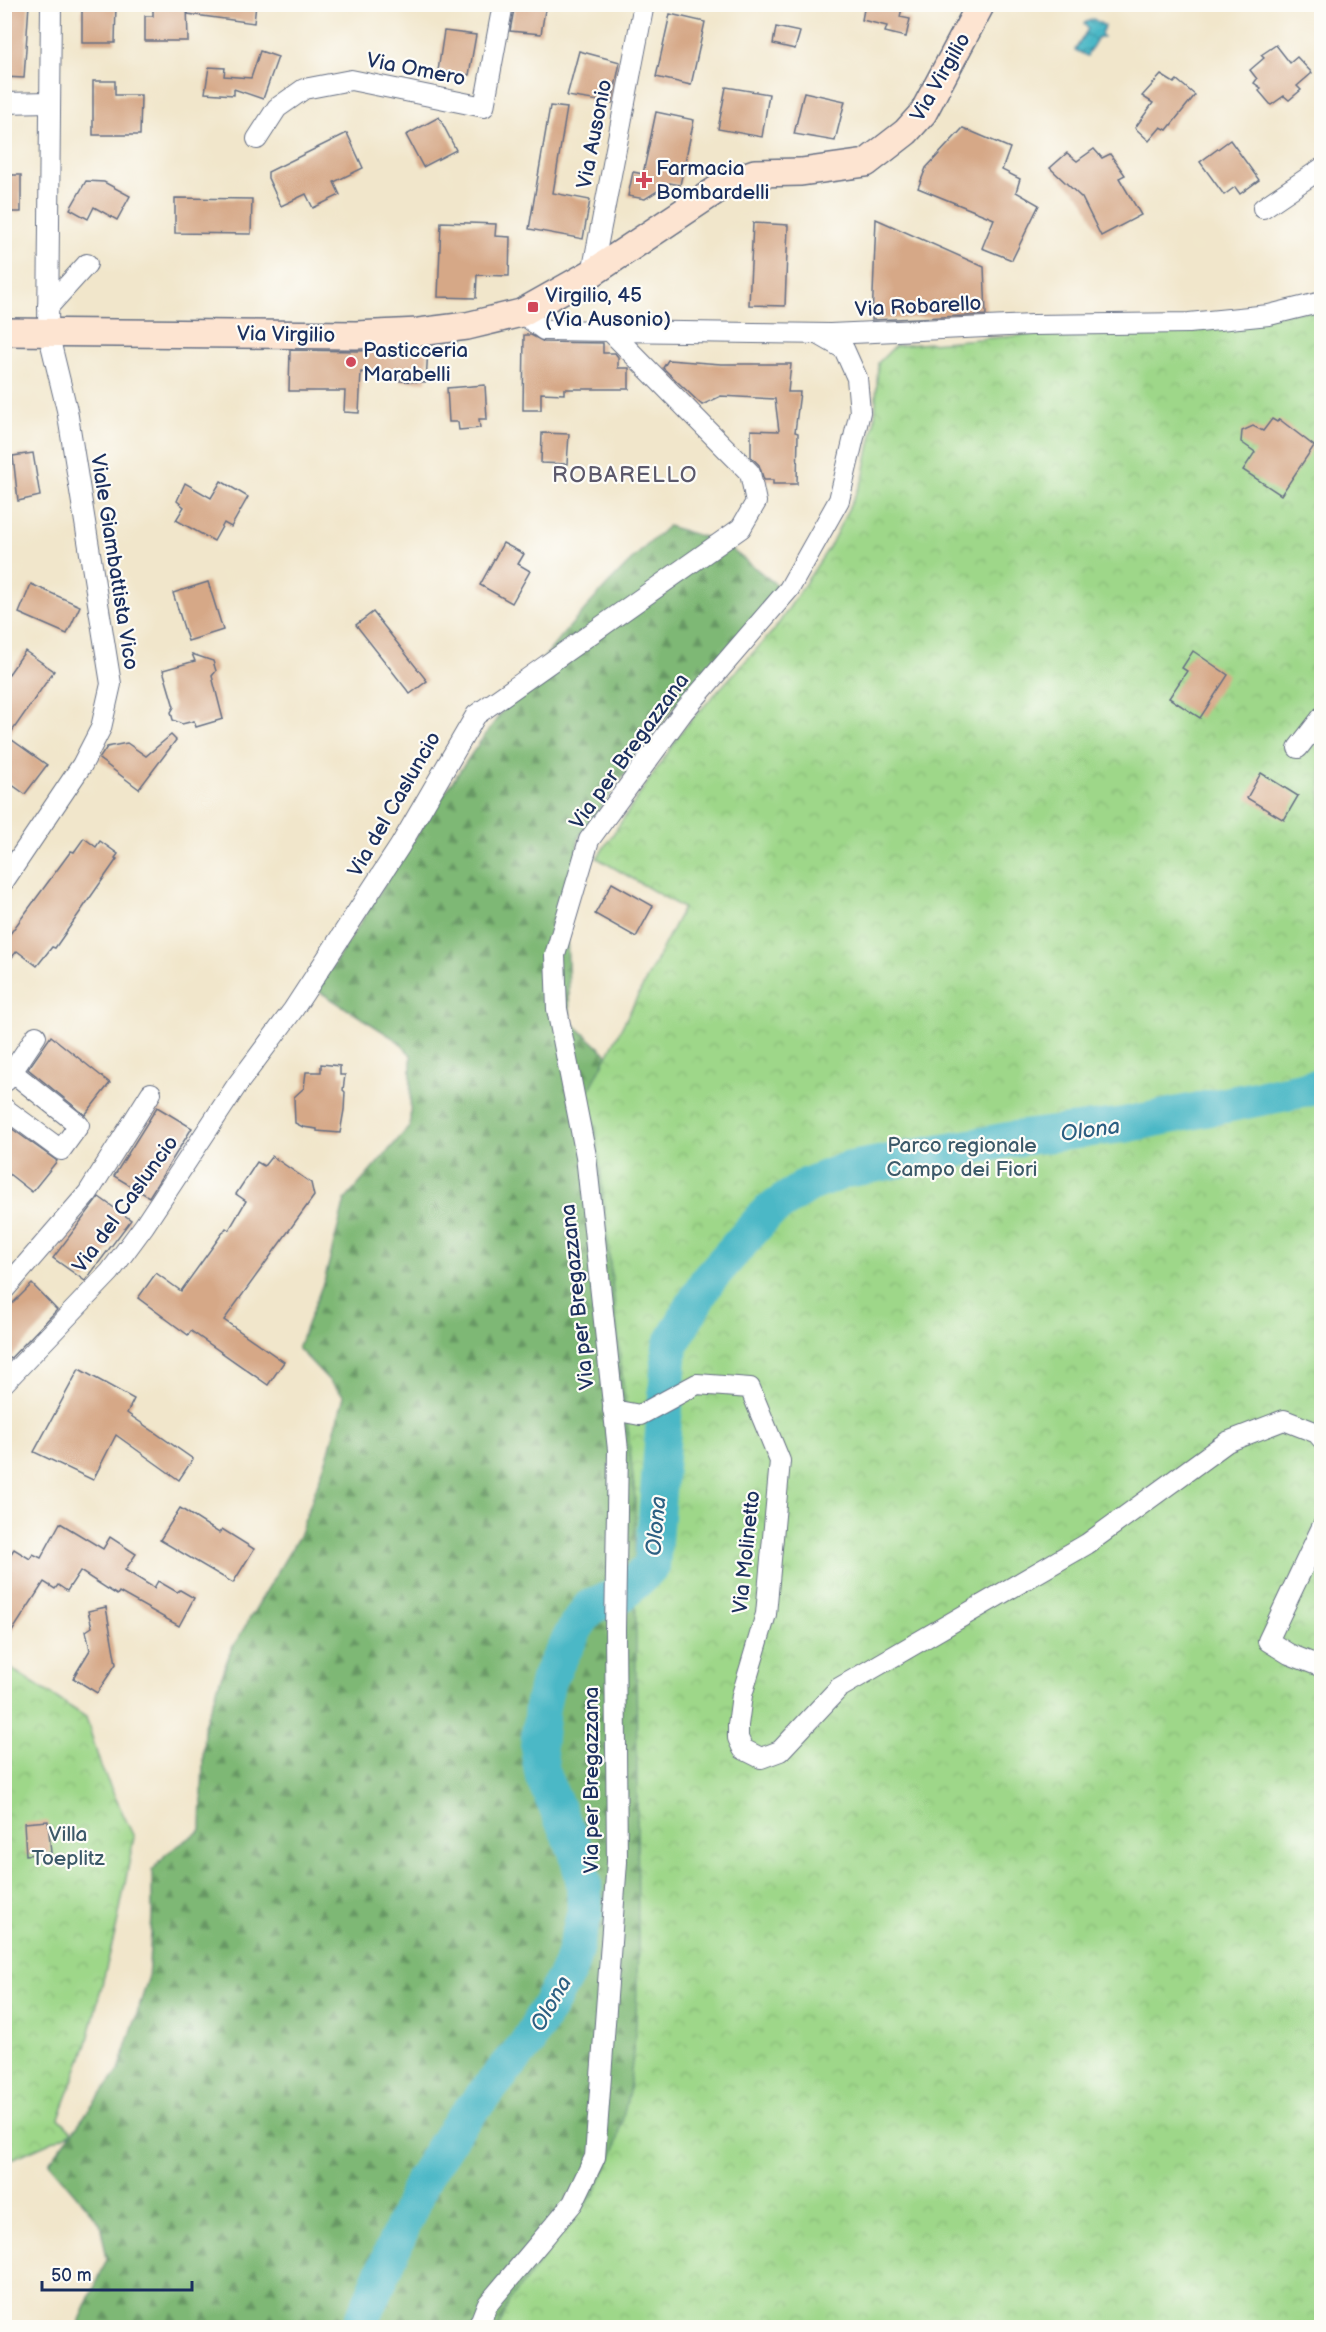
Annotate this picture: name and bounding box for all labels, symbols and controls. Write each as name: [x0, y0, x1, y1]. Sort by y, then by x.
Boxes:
street label: Via Virgilio: [905, 28, 976, 126]
street label: Via Omero: [364, 48, 468, 91]
street label: Via Ausonio: [572, 77, 617, 191]
place label: Farmacia Bombardelli: [656, 156, 770, 205]
marker: Farmacia Bombardelli: [637, 173, 651, 187]
place label: Virgilio, 45 (Via Ausonio): [545, 283, 671, 332]
street label: Via Robarello: [854, 291, 982, 322]
marker: Virgilio, 45 (Via Ausonio): [526, 300, 540, 314]
street label: Via Virgilio: [237, 321, 335, 348]
place label: Pasticceria Marabelli: [363, 338, 468, 387]
marker: Pasticceria Marabelli: [344, 355, 358, 369]
street label: Viale Giambattista Vico: [85, 452, 144, 672]
district label: ROBARELLO: [552, 462, 698, 489]
street label: Via per Bregazzana: [564, 668, 694, 834]
street label: Via del Casluncio: [343, 727, 446, 881]
water label: Olona: [1059, 1113, 1122, 1148]
street label: Via del Casluncio: [67, 1131, 184, 1278]
park label: Parco regionale Campo dei Fiori: [887, 1133, 1037, 1182]
street label: Via per Bregazzana: [555, 1203, 600, 1391]
street label: Via Molinetto: [728, 1489, 765, 1615]
water label: Olona: [640, 1495, 673, 1557]
street label: Via per Bregazzana: [579, 1687, 604, 1873]
park label: Villa Toeplitz: [31, 1822, 105, 1871]
water label: Olona: [525, 1971, 578, 2036]
scale bar: [42, 2254, 192, 2292]
text: 50 m: [51, 2265, 92, 2286]

